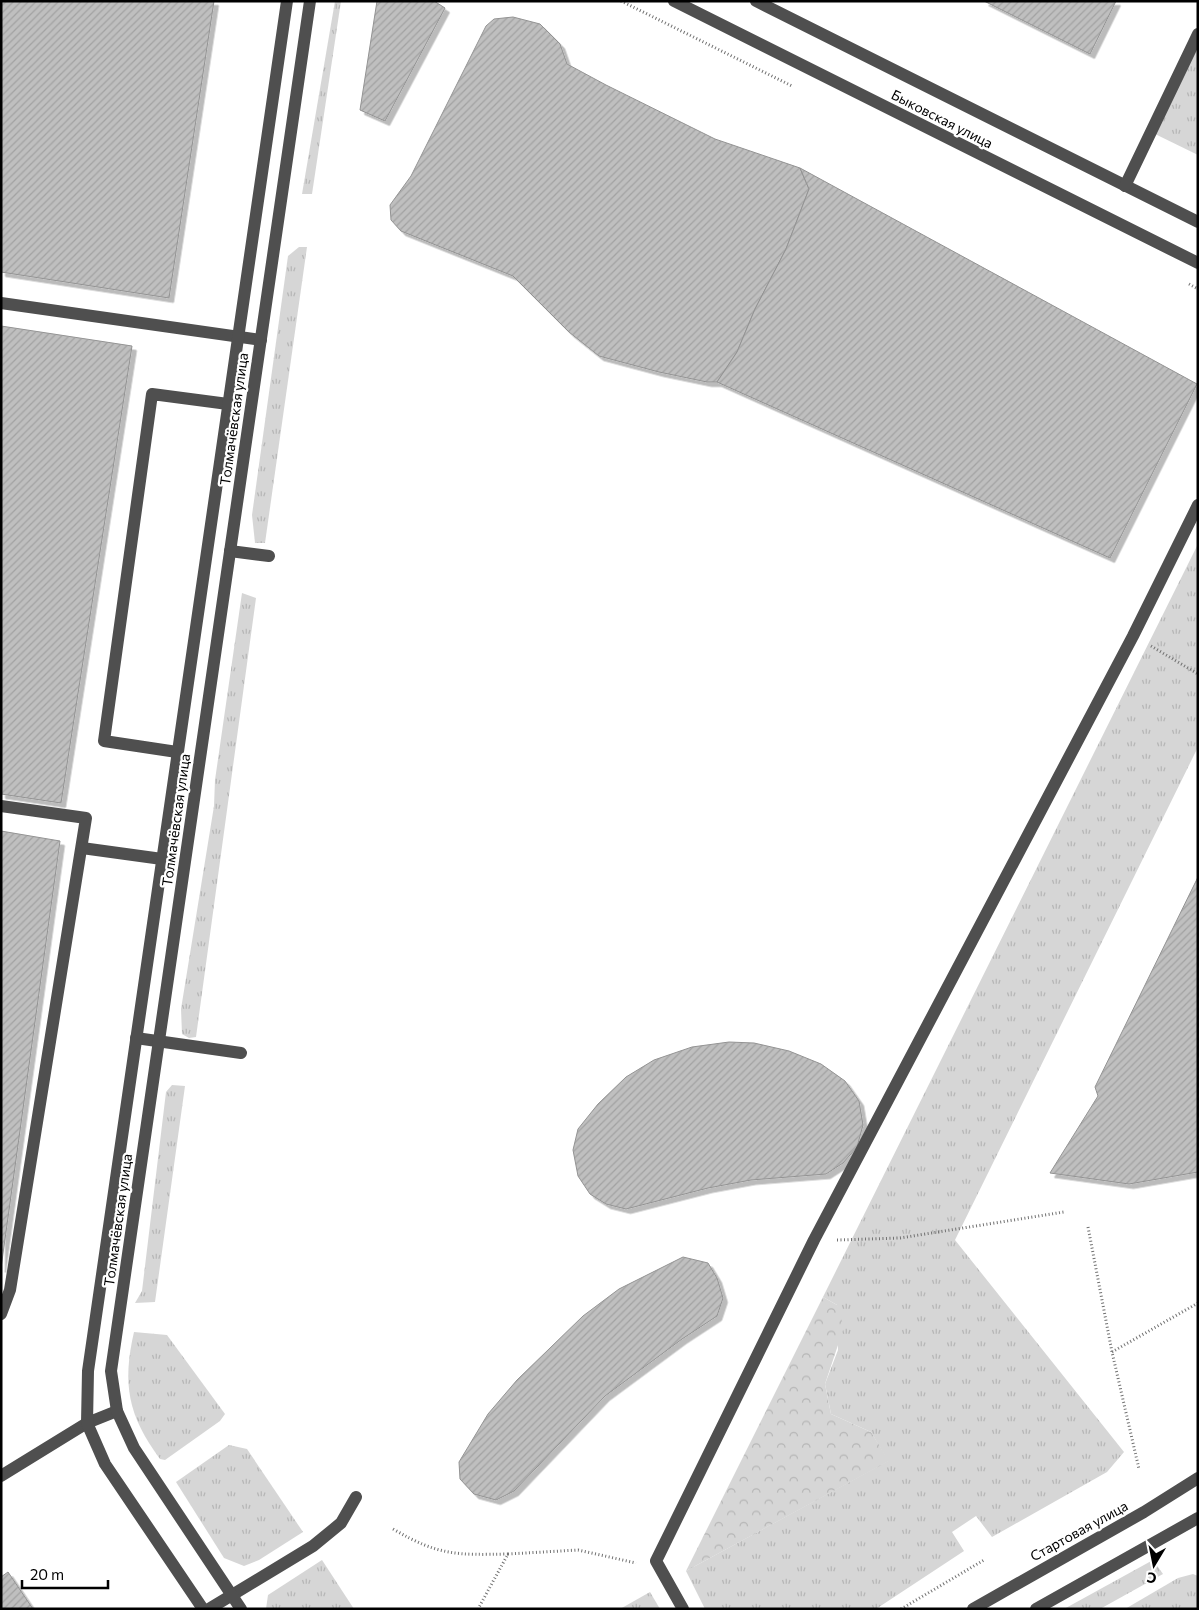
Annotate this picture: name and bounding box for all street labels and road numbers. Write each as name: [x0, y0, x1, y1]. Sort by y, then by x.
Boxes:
street label: Быковская улица: [889, 86, 996, 152]
street label: Толмачёвская улица: [216, 352, 251, 486]
street label: Толмачёвская улица: [158, 753, 193, 887]
street label: Толмачёвская улица: [100, 1153, 135, 1287]
street label: Стартовая улица: [1027, 1497, 1131, 1564]

